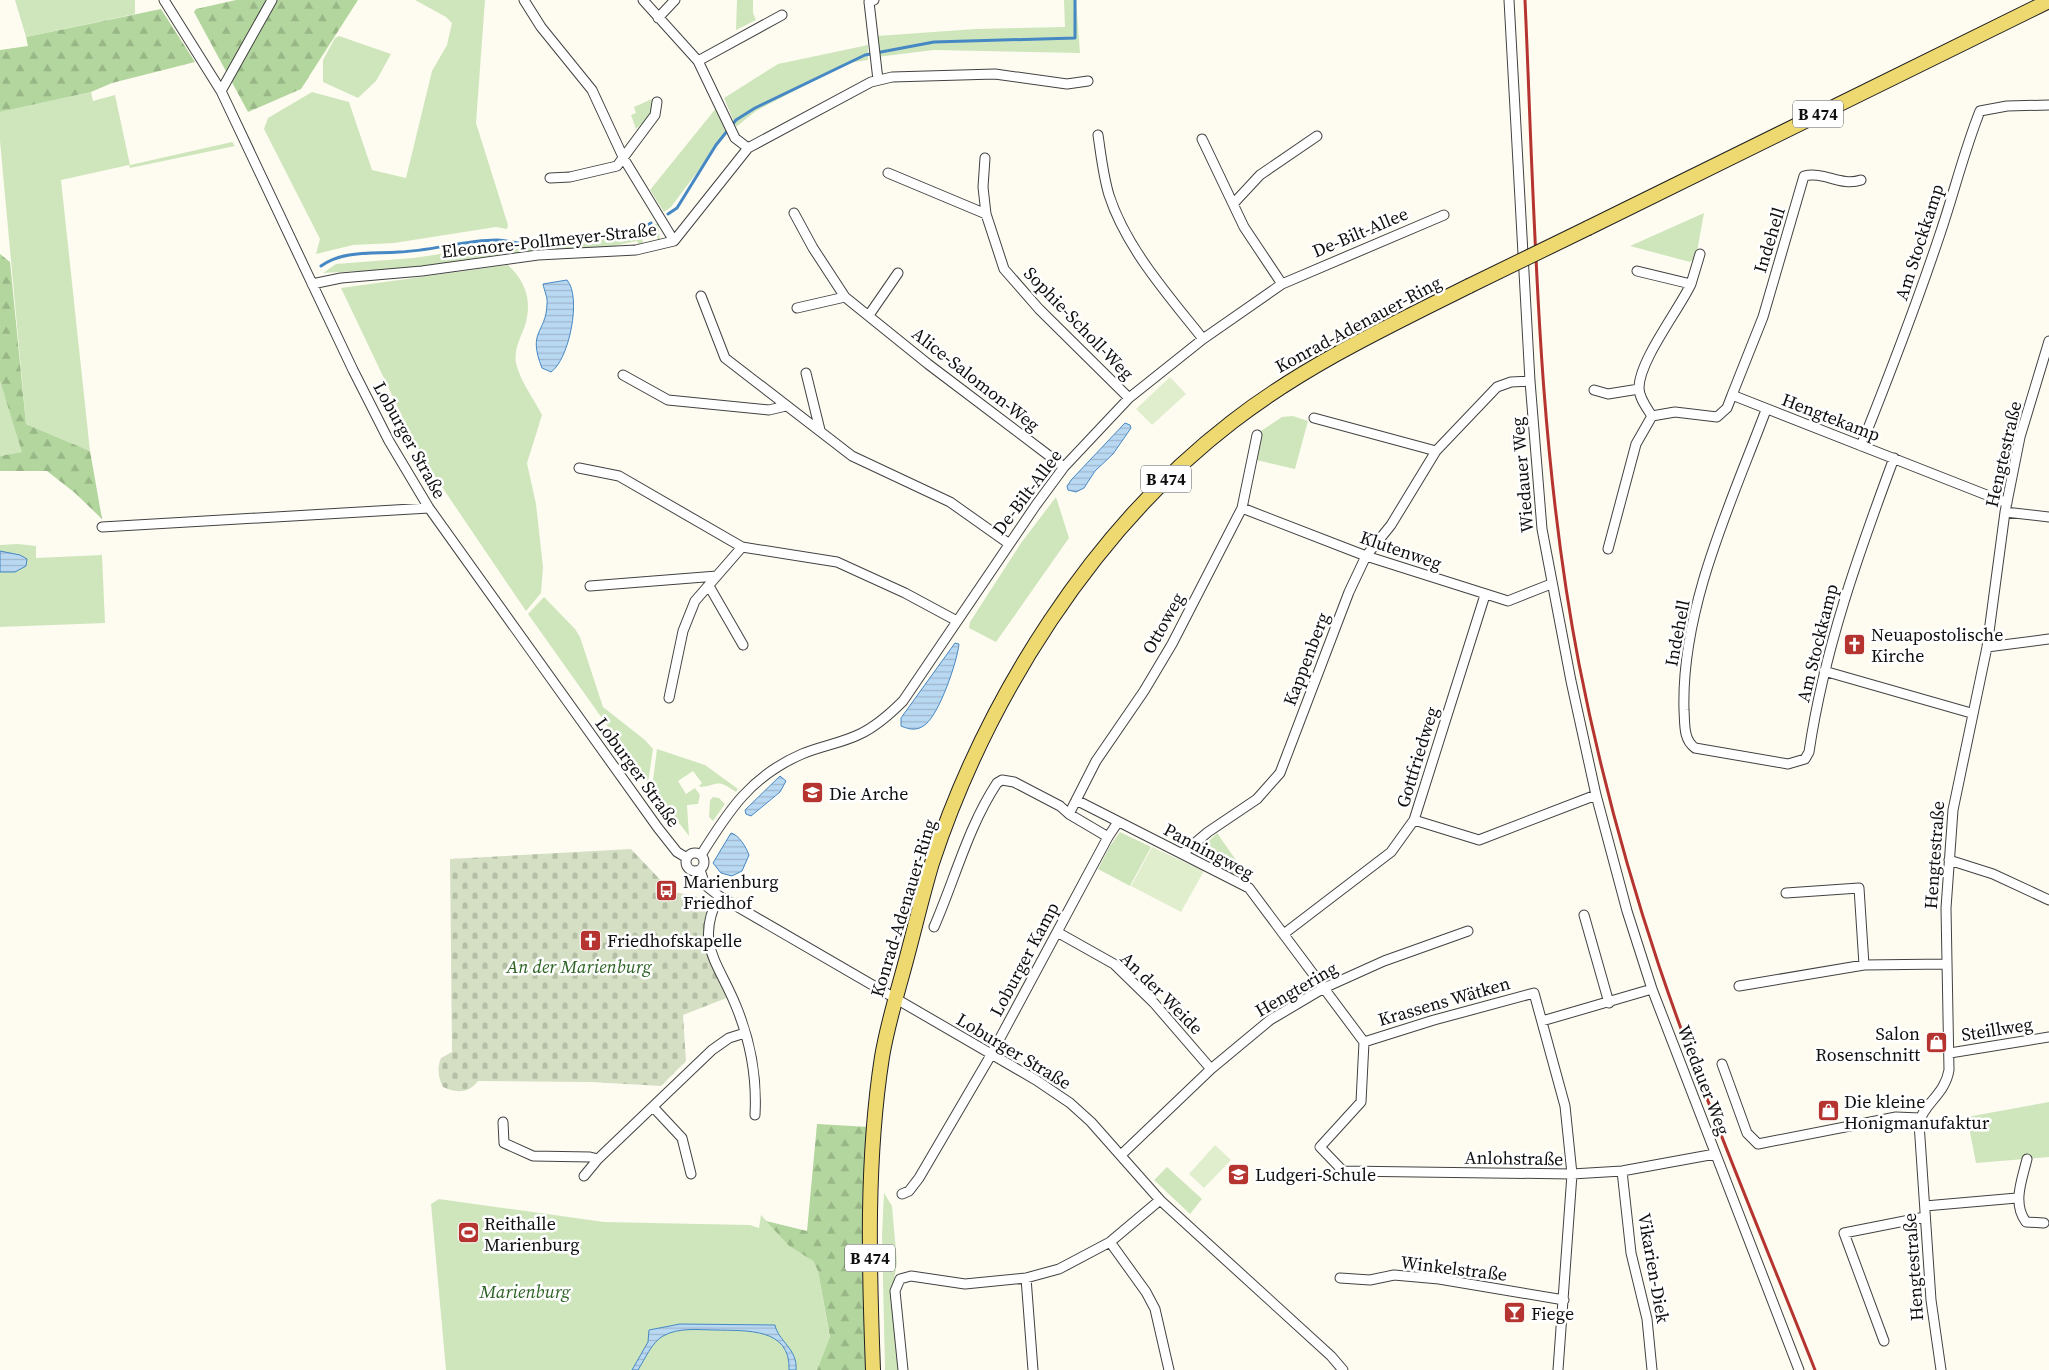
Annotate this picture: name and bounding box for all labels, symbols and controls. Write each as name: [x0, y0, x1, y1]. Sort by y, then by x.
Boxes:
road number: B 474: [1793, 100, 1843, 128]
street label: Am Stockkamp: [1888, 181, 1950, 303]
street label: De-Bilt-Allee: [1308, 201, 1412, 263]
street label: Indehell: [1747, 204, 1791, 276]
street label: Eleonore-Pollmeyer-Straße: [440, 216, 658, 264]
street label: Sophie-Scholl-Weg: [1018, 261, 1140, 385]
street label: Konrad-Adenauer-Ring: [1271, 270, 1445, 378]
street label: Alice-Salomon-Weg: [907, 321, 1045, 437]
street label: Loburger Straße: [368, 377, 452, 503]
street label: Hengtekamp: [1778, 387, 1884, 447]
street label: Hengtestraße: [1979, 398, 2027, 510]
street label: Wiedauer Weg: [1504, 416, 1540, 534]
street label: De-Bilt-Allee: [986, 444, 1068, 540]
road number: B 474: [1141, 466, 1191, 492]
street label: Klutenweg: [1357, 524, 1445, 576]
street label: Am Stockkamp: [1790, 581, 1844, 705]
street label: Ottoweg: [1136, 588, 1190, 658]
street label: Indehell: [1658, 598, 1696, 668]
street label: Kappenberg: [1277, 609, 1335, 709]
place label: Neuapostolische Kirche: [1871, 622, 2003, 668]
church icon: Neuapostolische Kirche: [1843, 632, 1867, 656]
street label: Gottfriedweg: [1390, 703, 1444, 811]
street label: Loburger Straße: [590, 712, 686, 832]
school or university icon: Die Arche: [801, 781, 825, 805]
place label: Die Arche: [829, 781, 909, 806]
street label: Hengtestraße: [1918, 800, 1950, 910]
street label: Konrad-Adenauer-Ring: [864, 816, 942, 1000]
street label: Panningweg: [1159, 817, 1259, 885]
place label: Marienburg Friedhof: [683, 869, 778, 915]
bus stop icon: Marienburg Friedhof: [655, 879, 679, 903]
street label: Loburger Kamp: [983, 897, 1065, 1021]
church icon: Friedhofskapelle: [579, 928, 603, 952]
place label: Friedhofskapelle: [607, 928, 742, 953]
street label: An der Weide: [1115, 946, 1209, 1040]
park label: An der Marienburg: [506, 954, 653, 979]
street label: Hengtering: [1250, 955, 1342, 1023]
street label: Krassens Wätken: [1375, 970, 1513, 1032]
street label: Loburger Straße: [952, 1007, 1076, 1095]
street label: Steillweg: [1960, 1011, 2034, 1047]
street label: Wiedauer Weg: [1672, 1021, 1736, 1139]
place label: Salon Rosenschnitt: [1815, 1021, 1920, 1067]
shop icon: Salon Rosenschnitt: [1924, 1031, 1948, 1055]
place label: Die kleine Honigmanufaktur: [1844, 1089, 1990, 1135]
shop icon: Die kleine Honigmanufaktur: [1816, 1099, 1840, 1123]
street label: Anlohstraße: [1464, 1145, 1564, 1171]
school or university icon: Ludgeri-Schule: [1227, 1162, 1251, 1186]
place label: Ludgeri-Schule: [1255, 1162, 1376, 1187]
place label: Reithalle Marienburg: [484, 1211, 579, 1257]
street label: Vikarien-Diek: [1632, 1211, 1676, 1325]
street label: Hengtestraße: [1897, 1212, 1929, 1322]
sports icon: Reithalle Marienburg: [456, 1221, 480, 1245]
road number: B 474: [845, 1244, 895, 1272]
street label: Winkelstraße: [1399, 1249, 1509, 1287]
park label: Marienburg: [479, 1279, 572, 1304]
bar icon: Fiege: [1503, 1301, 1527, 1325]
place label: Fiege: [1531, 1301, 1574, 1326]

